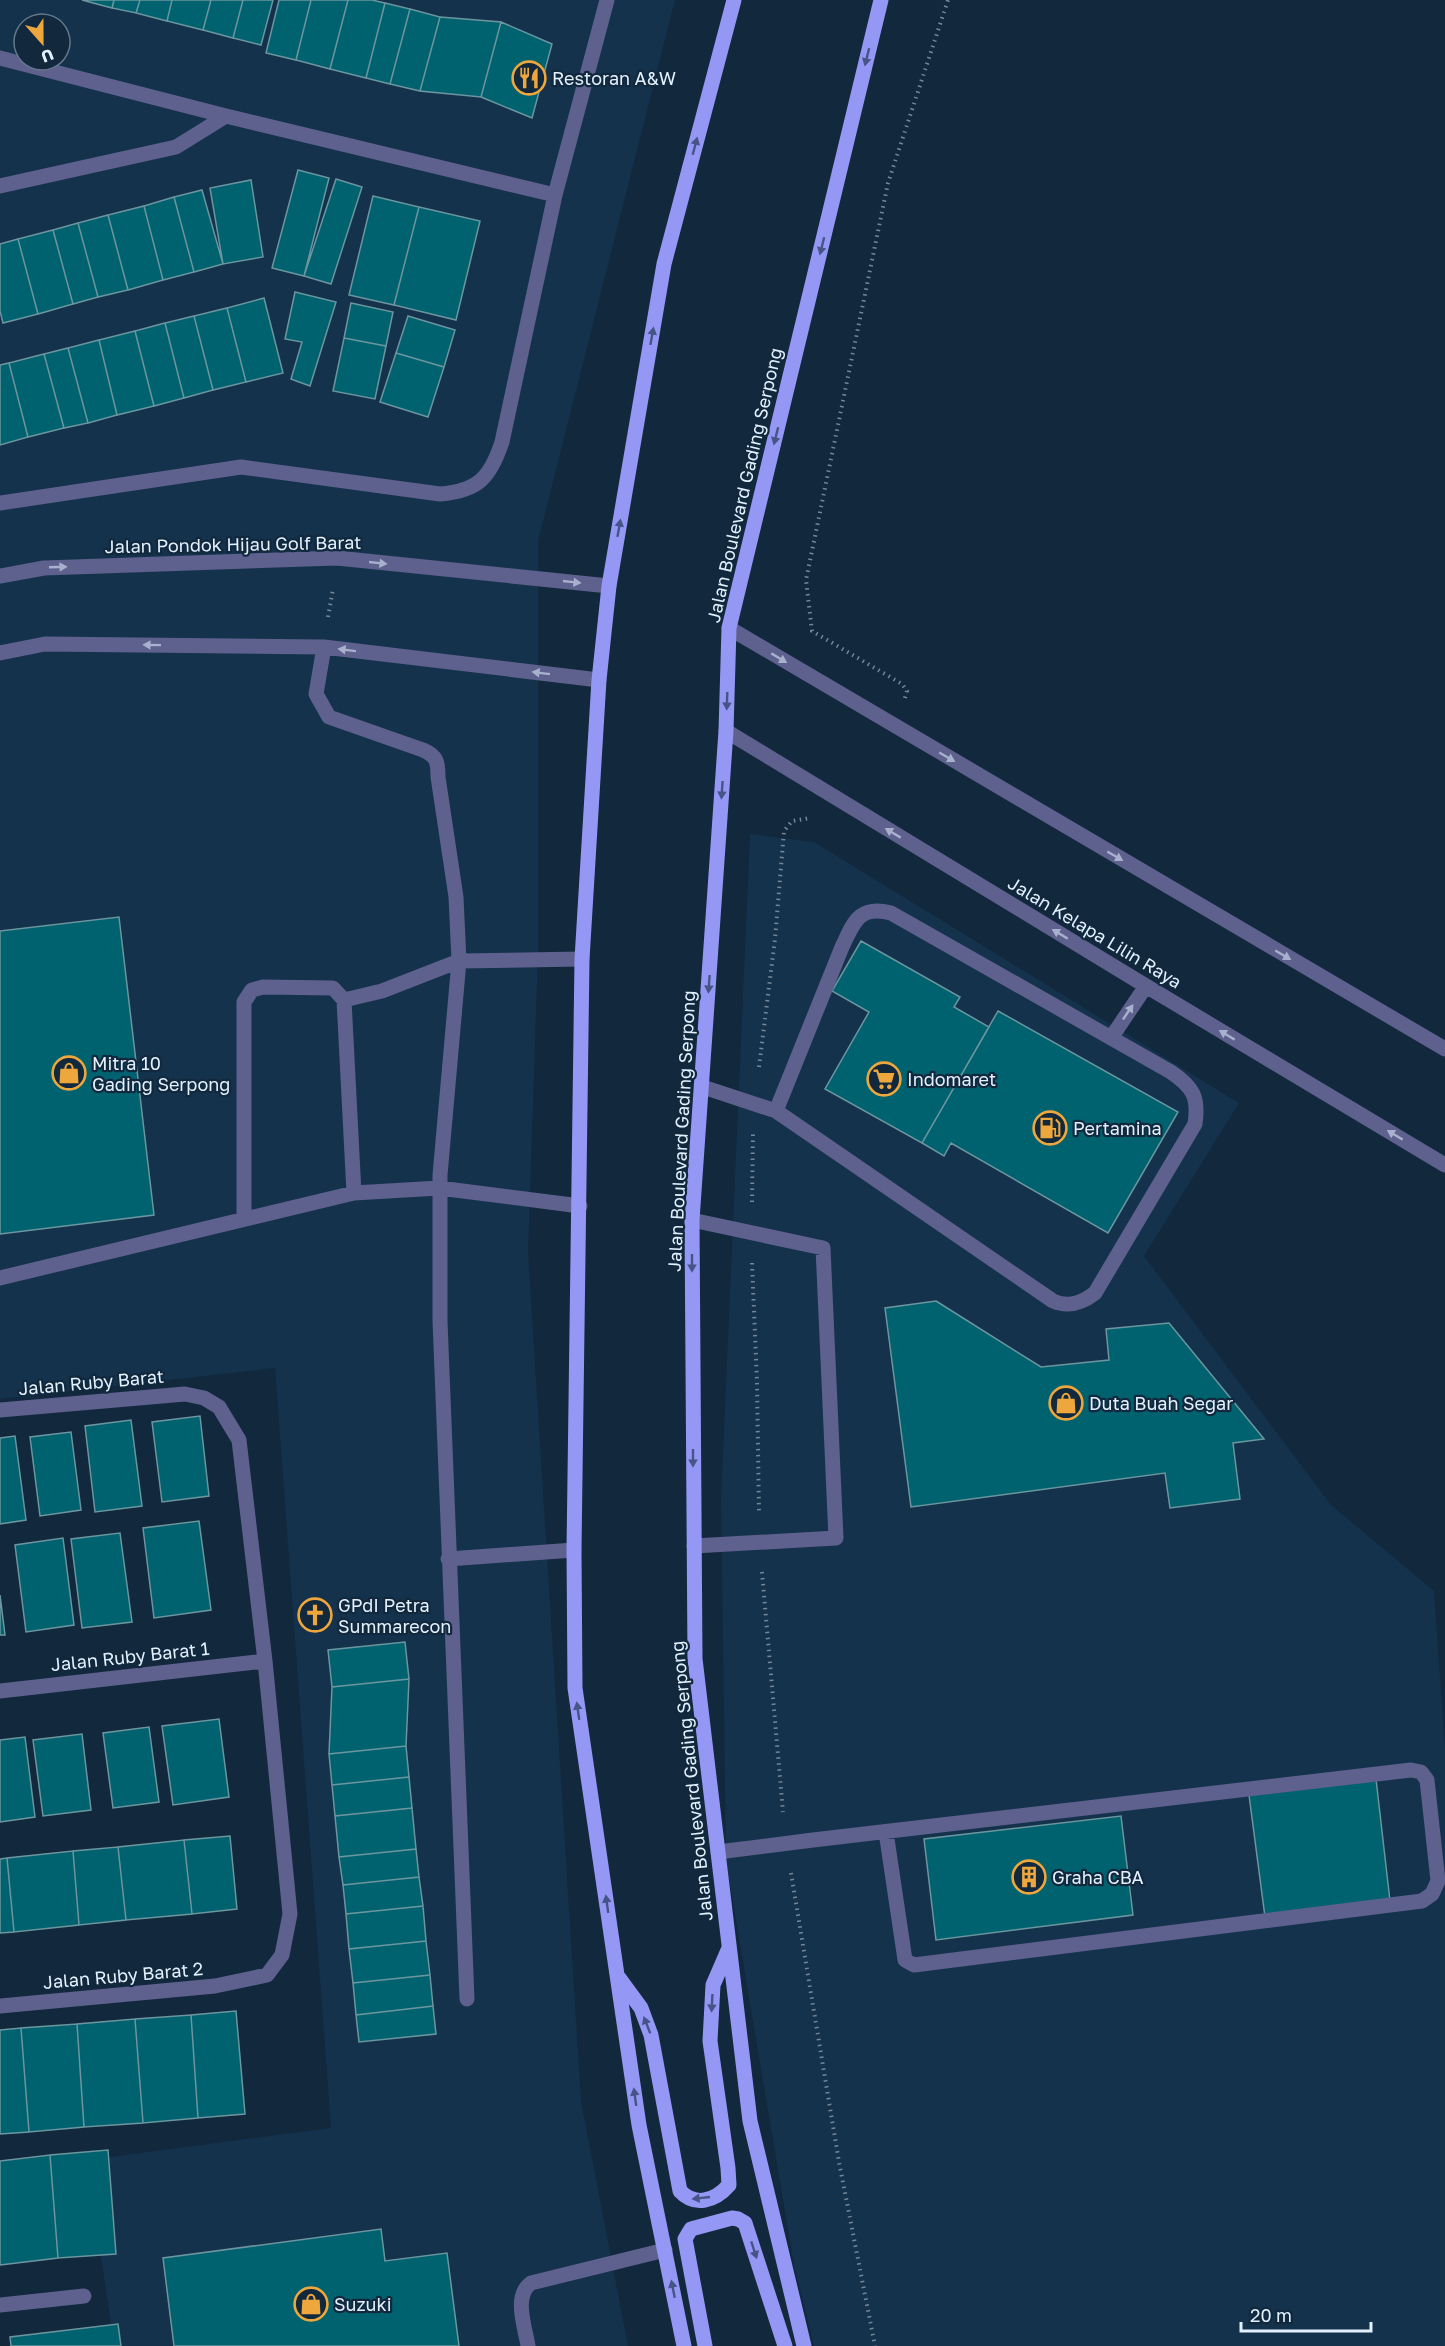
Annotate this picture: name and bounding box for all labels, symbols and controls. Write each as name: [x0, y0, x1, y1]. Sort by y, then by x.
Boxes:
north arrow: [12, 12, 72, 72]
text: U: [38, 45, 56, 67]
one-way arrow: [862, 48, 872, 66]
restaurant icon: Restoran A&W: [511, 60, 547, 96]
place label: Restoran A&W: [552, 67, 676, 89]
one-way arrow: [691, 137, 701, 155]
one-way arrow: [816, 237, 826, 256]
one-way arrow: [648, 326, 657, 345]
street label: Jalan Boulevard Gading Serpong: [702, 345, 786, 625]
one-way arrow: [770, 427, 780, 445]
one-way arrow: [615, 518, 624, 537]
street label: Jalan Pondok Hijau Golf Barat: [104, 531, 362, 557]
one-way arrow: [369, 558, 388, 567]
one-way arrow: [48, 563, 67, 572]
one-way arrow: [563, 577, 582, 587]
one-way arrow: [143, 640, 162, 650]
one-way arrow: [337, 645, 356, 655]
one-way arrow: [771, 653, 788, 663]
one-way arrow: [531, 668, 550, 678]
one-way arrow: [722, 691, 731, 710]
one-way arrow: [939, 752, 956, 762]
one-way arrow: [717, 780, 727, 799]
one-way arrow: [885, 828, 901, 839]
one-way arrow: [1107, 851, 1124, 861]
street label: Jalan Kelapa Lilin Raya: [1004, 871, 1186, 993]
one-way arrow: [1052, 929, 1068, 940]
one-way arrow: [1275, 949, 1291, 960]
one-way arrow: [705, 975, 714, 994]
street label: Jalan Boulevard Gading Serpong: [663, 990, 699, 1272]
one-way arrow: [1123, 1004, 1134, 1020]
one-way arrow: [1218, 1030, 1235, 1040]
place label: Mitra 10 Gading Serpong: [92, 1052, 230, 1095]
shop icon: Mitra 10 Gading Serpong: [51, 1055, 87, 1091]
supermarket icon: Indomaret: [866, 1061, 902, 1097]
place label: Indomaret: [907, 1068, 996, 1090]
fuel station icon: Pertamina: [1032, 1110, 1068, 1146]
place label: Pertamina: [1073, 1117, 1162, 1139]
one-way arrow: [1387, 1129, 1403, 1140]
one-way arrow: [687, 1253, 697, 1272]
street label: Jalan Ruby Barat: [17, 1365, 165, 1399]
shop icon: Duta Buah Segar: [1048, 1385, 1084, 1421]
place label: Duta Buah Segar: [1089, 1392, 1233, 1414]
one-way arrow: [688, 1448, 698, 1467]
place label: GPdI Petra Summarecon: [338, 1594, 451, 1637]
church icon: GPdI Petra Summarecon: [297, 1597, 333, 1633]
street label: Jalan Ruby Barat 1: [50, 1637, 211, 1675]
street label: Jalan Boulevard Gading Serpong: [665, 1640, 717, 1922]
one-way arrow: [574, 1702, 583, 1721]
building icon: Graha CBA: [1011, 1859, 1047, 1895]
place label: Graha CBA: [1052, 1866, 1143, 1888]
one-way arrow: [602, 1895, 611, 1914]
street label: Jalan Ruby Barat 2: [42, 1957, 204, 1993]
one-way arrow: [707, 1993, 717, 2012]
one-way arrow: [642, 2016, 651, 2034]
one-way arrow: [630, 2088, 639, 2107]
one-way arrow: [692, 2193, 711, 2203]
one-way arrow: [749, 2241, 759, 2259]
one-way arrow: [668, 2279, 677, 2298]
shop icon: Suzuki: [293, 2286, 329, 2322]
place label: Suzuki: [334, 2293, 391, 2315]
scale bar: [1241, 2295, 1372, 2333]
text: 20 m: [1250, 2304, 1292, 2326]

